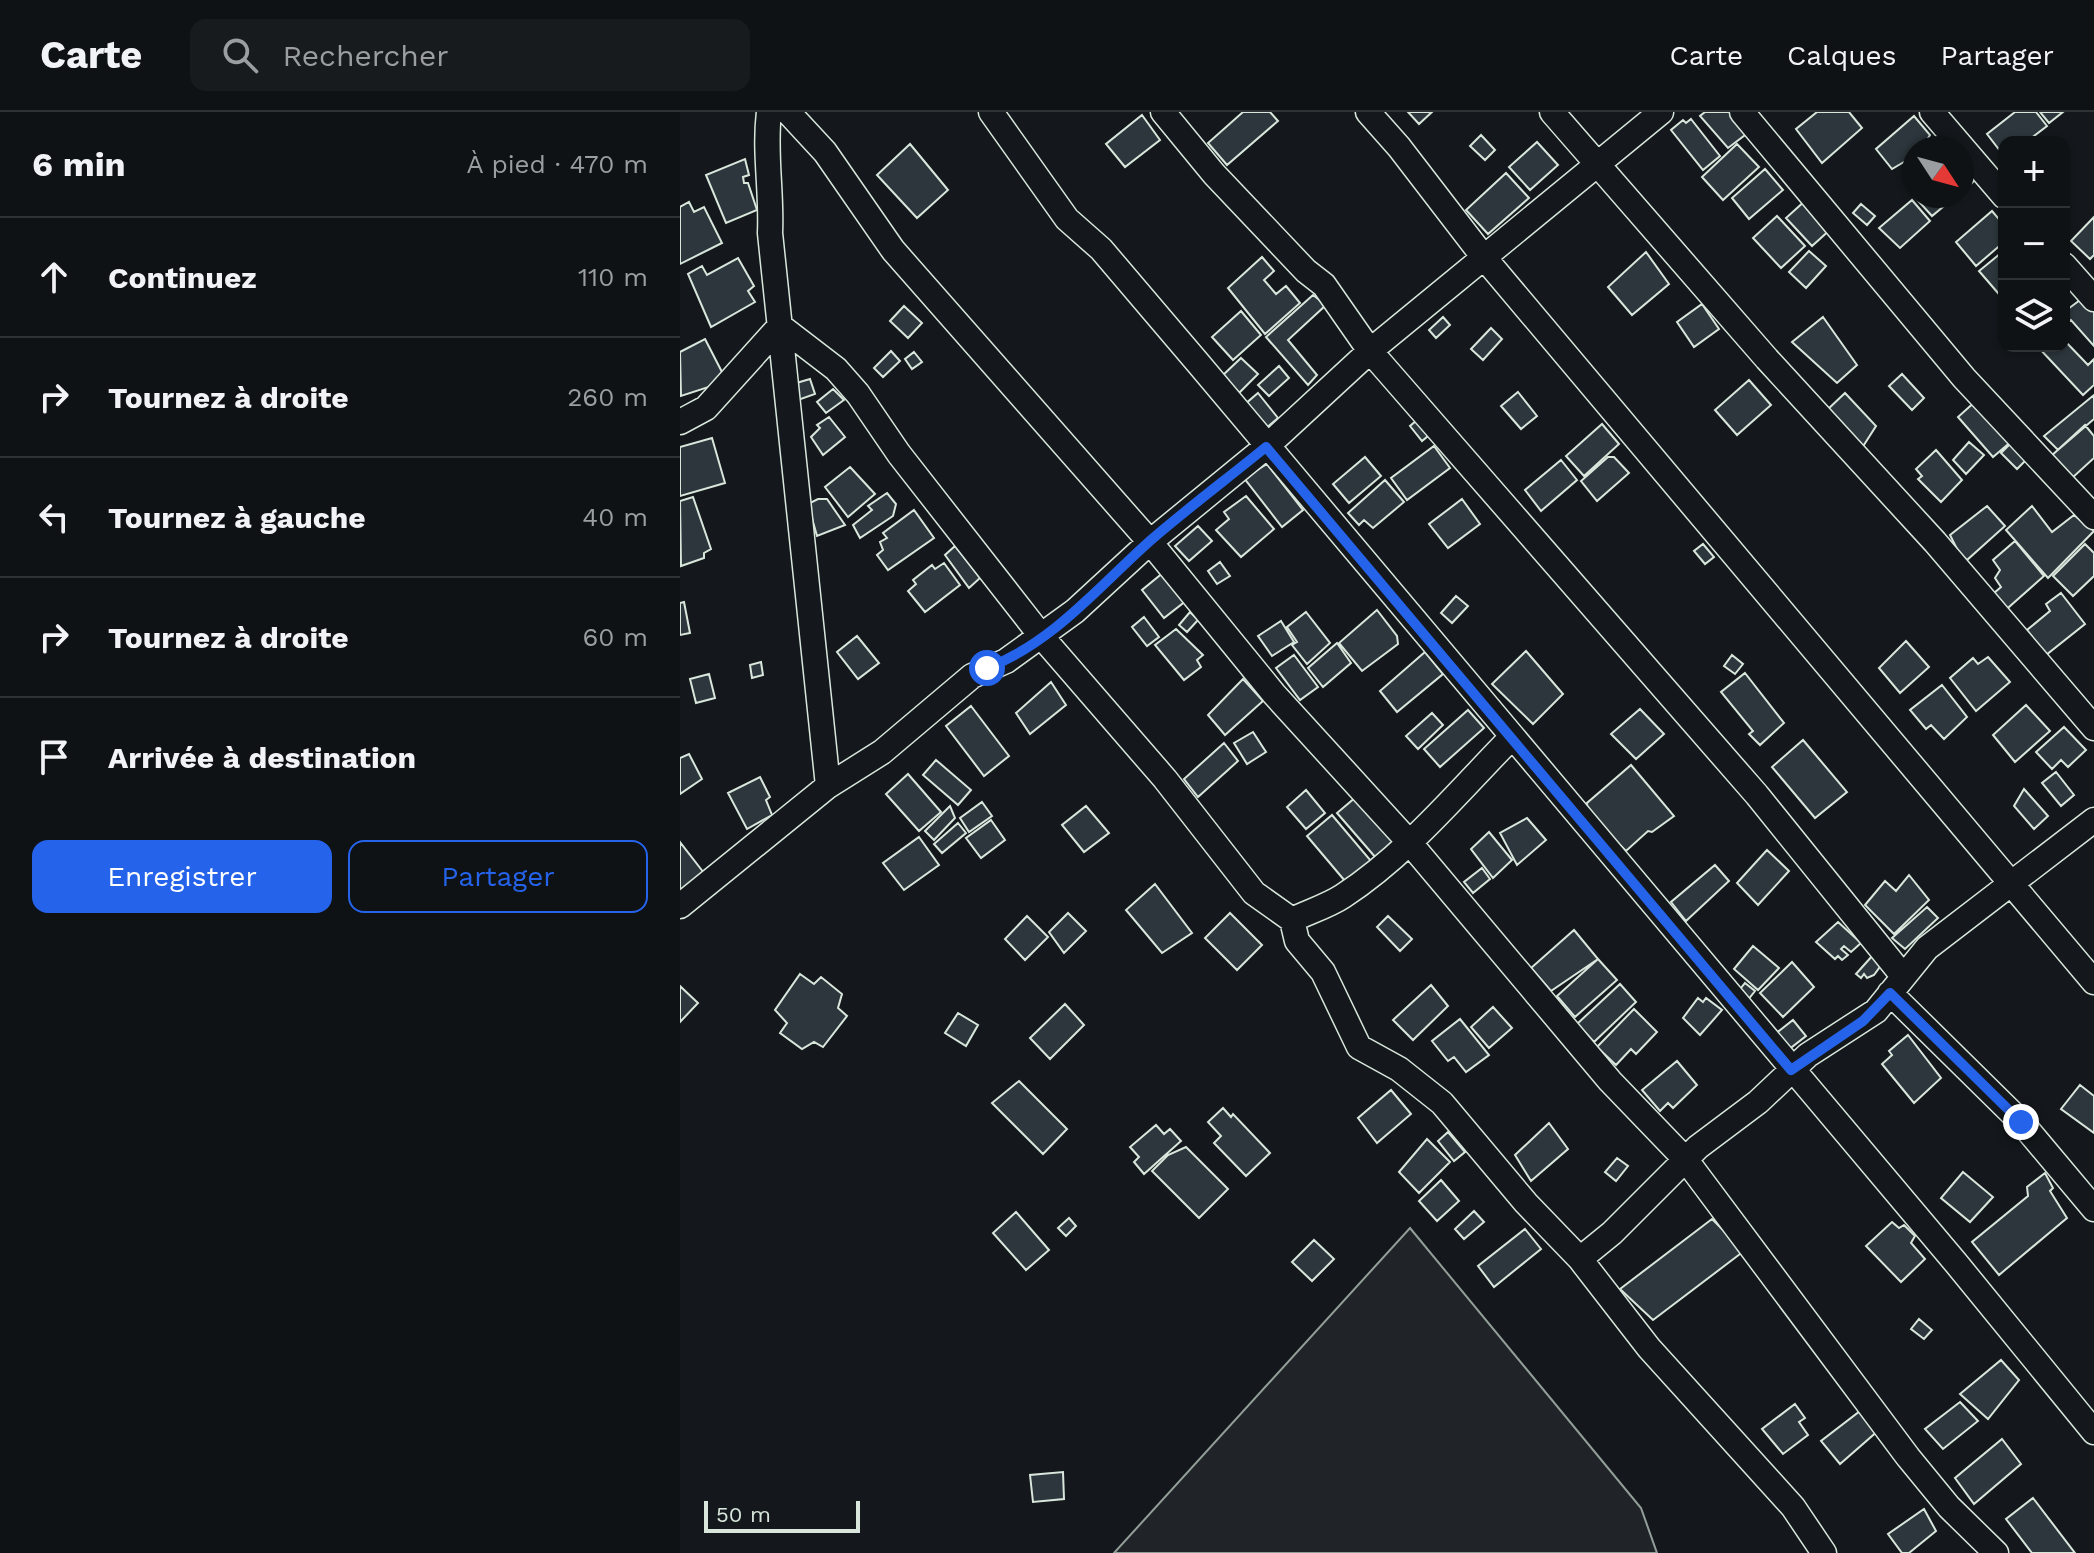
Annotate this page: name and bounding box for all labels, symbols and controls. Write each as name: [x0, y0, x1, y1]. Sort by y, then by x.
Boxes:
search box: [190, 19, 750, 91]
text: Carte: [40, 33, 142, 77]
icon: search: [218, 33, 262, 77]
text: Rechercher: [282, 38, 449, 73]
text: Carte: [1670, 39, 1743, 72]
text: Calques: [1787, 39, 1896, 72]
text: Partager: [1940, 39, 2054, 72]
north arrow: [1902, 136, 1974, 208]
map controls: [1998, 136, 2070, 352]
button: +: [1998, 136, 2070, 208]
text: 6 min: [32, 144, 126, 184]
text: À pied · 470 m: [466, 149, 648, 179]
button: −: [1998, 208, 2070, 280]
icon: ahead: [32, 255, 76, 299]
text: Continuez: [108, 260, 257, 295]
text: 110 m: [578, 262, 648, 292]
button: layers: [1998, 280, 2070, 352]
icon: right: [32, 375, 76, 419]
text: Tournez à droite: [108, 380, 349, 415]
text: 260 m: [567, 382, 648, 412]
icon: left: [32, 495, 76, 539]
text: Tournez à gauche: [108, 500, 366, 535]
text: 40 m: [582, 502, 648, 532]
icon: right: [32, 615, 76, 659]
text: Tournez à droite: [108, 620, 349, 655]
text: 60 m: [582, 622, 648, 652]
route start: [969, 650, 1005, 686]
icon: arrive: [32, 735, 76, 779]
text: Arrivée à destination: [108, 740, 416, 775]
button: Enregistrer: [32, 840, 332, 913]
button: Partager: [348, 840, 648, 913]
route end: [2003, 1104, 2039, 1140]
scale bar: [704, 1497, 860, 1533]
text: 50 m: [716, 1502, 771, 1527]

